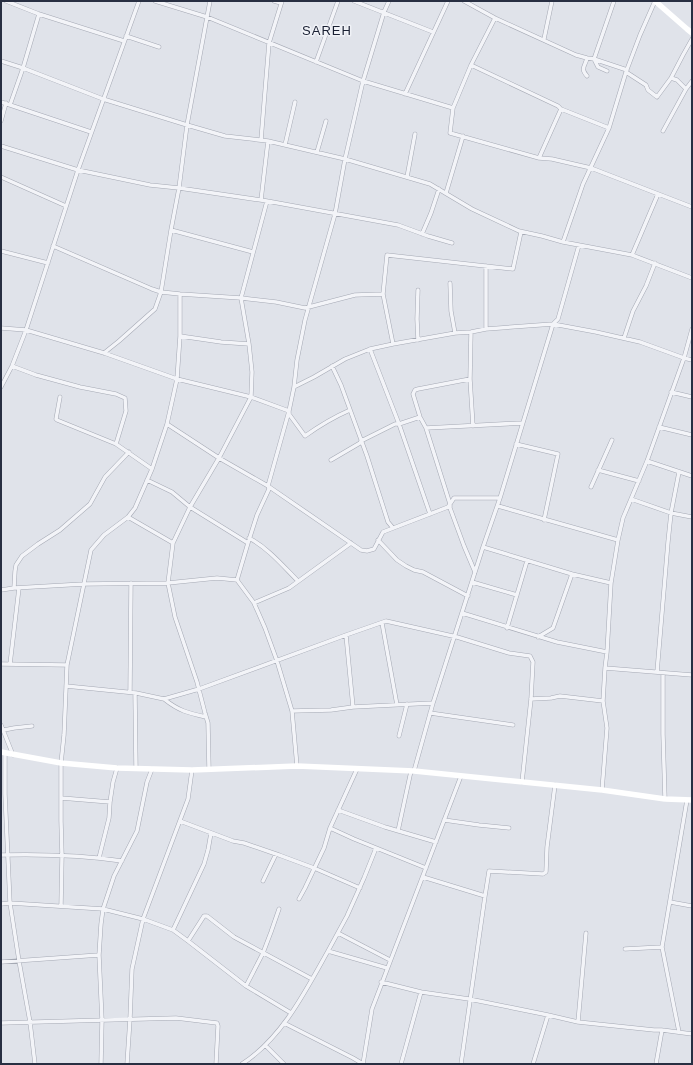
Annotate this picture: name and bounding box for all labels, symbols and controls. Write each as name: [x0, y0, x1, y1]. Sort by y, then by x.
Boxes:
district label: SAREH: [302, 23, 352, 38]

